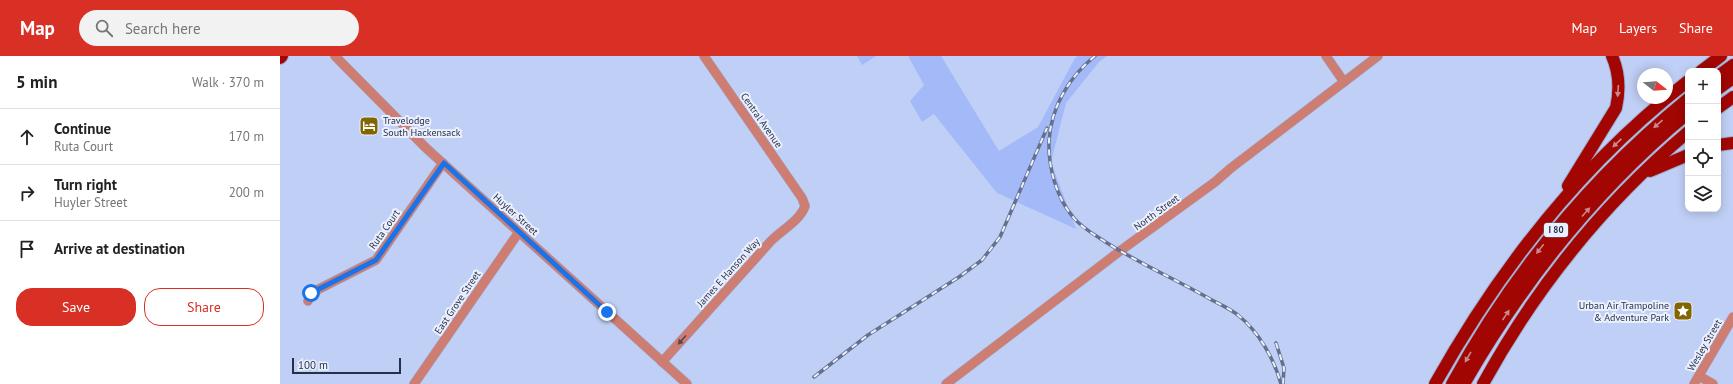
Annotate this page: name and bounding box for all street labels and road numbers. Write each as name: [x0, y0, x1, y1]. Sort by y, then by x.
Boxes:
street label: Central Avenue: [738, 90, 785, 150]
street label: Huyler Street: [490, 191, 541, 238]
street label: North Street: [1131, 191, 1182, 233]
street label: Ruta Court: [366, 206, 403, 252]
road number: I 80: [1544, 223, 1568, 237]
street label: James E Hanson Way: [693, 235, 763, 310]
street label: East Grove Street: [432, 268, 484, 336]
street label: Wesley Street: [1684, 317, 1725, 373]

